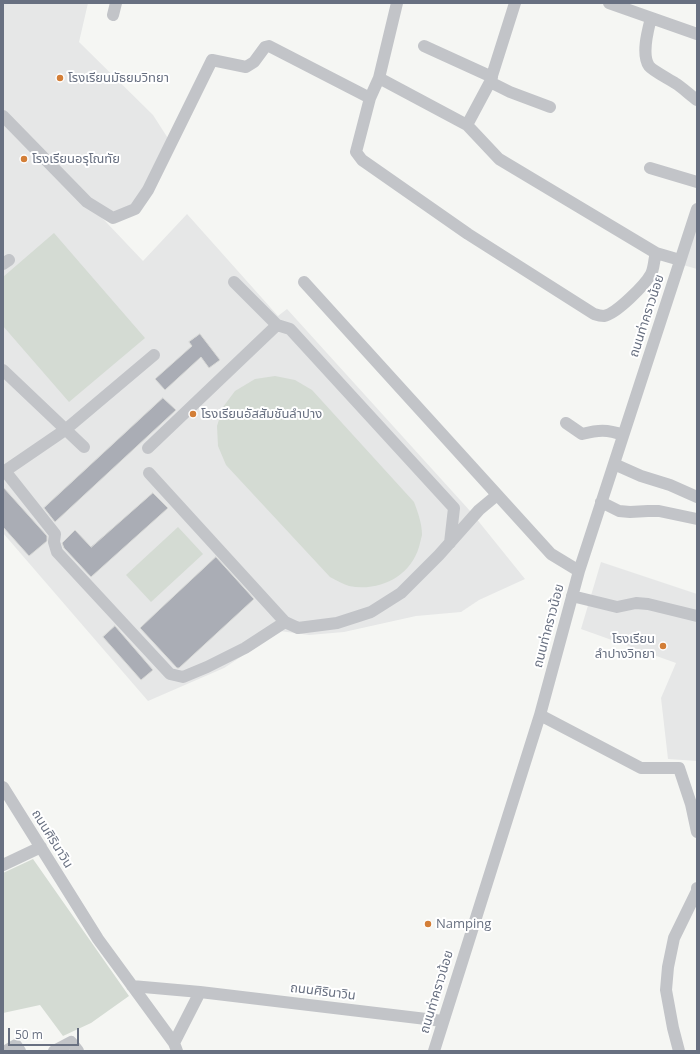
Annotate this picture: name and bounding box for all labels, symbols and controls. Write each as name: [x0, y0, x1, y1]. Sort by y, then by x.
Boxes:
place label: โรงเรียนมัธยมวิทยา: [68, 70, 169, 86]
marker: โรงเรียนมัธยมวิทยา: [55, 73, 65, 83]
place label: โรงเรียนอรุโณทัย: [32, 151, 120, 167]
marker: โรงเรียนอรุโณทัย: [19, 154, 29, 164]
street label: ถนนท่าคราวน้อย: [626, 273, 668, 359]
place label: โรงเรียนอัสสัมชันลำปาง: [201, 406, 322, 422]
marker: โรงเรียนอัสสัมชันลำปาง: [188, 409, 198, 419]
street label: ถนนท่าคราวน้อย: [530, 582, 568, 670]
place label: โรงเรียน ลำปางวิทยา: [595, 631, 655, 662]
marker: โรงเรียน ลำปางวิทยา: [658, 641, 668, 651]
street label: ถนนศิรินาวิน: [28, 807, 76, 871]
place label: Namping: [436, 916, 491, 932]
marker: Namping: [423, 919, 433, 929]
street label: ถนนท่าคราวน้อย: [417, 949, 457, 1035]
street label: ถนนศิรินาวิน: [289, 980, 357, 1004]
scale bar: [10, 1020, 81, 1046]
text: 50 m: [15, 1026, 43, 1043]

